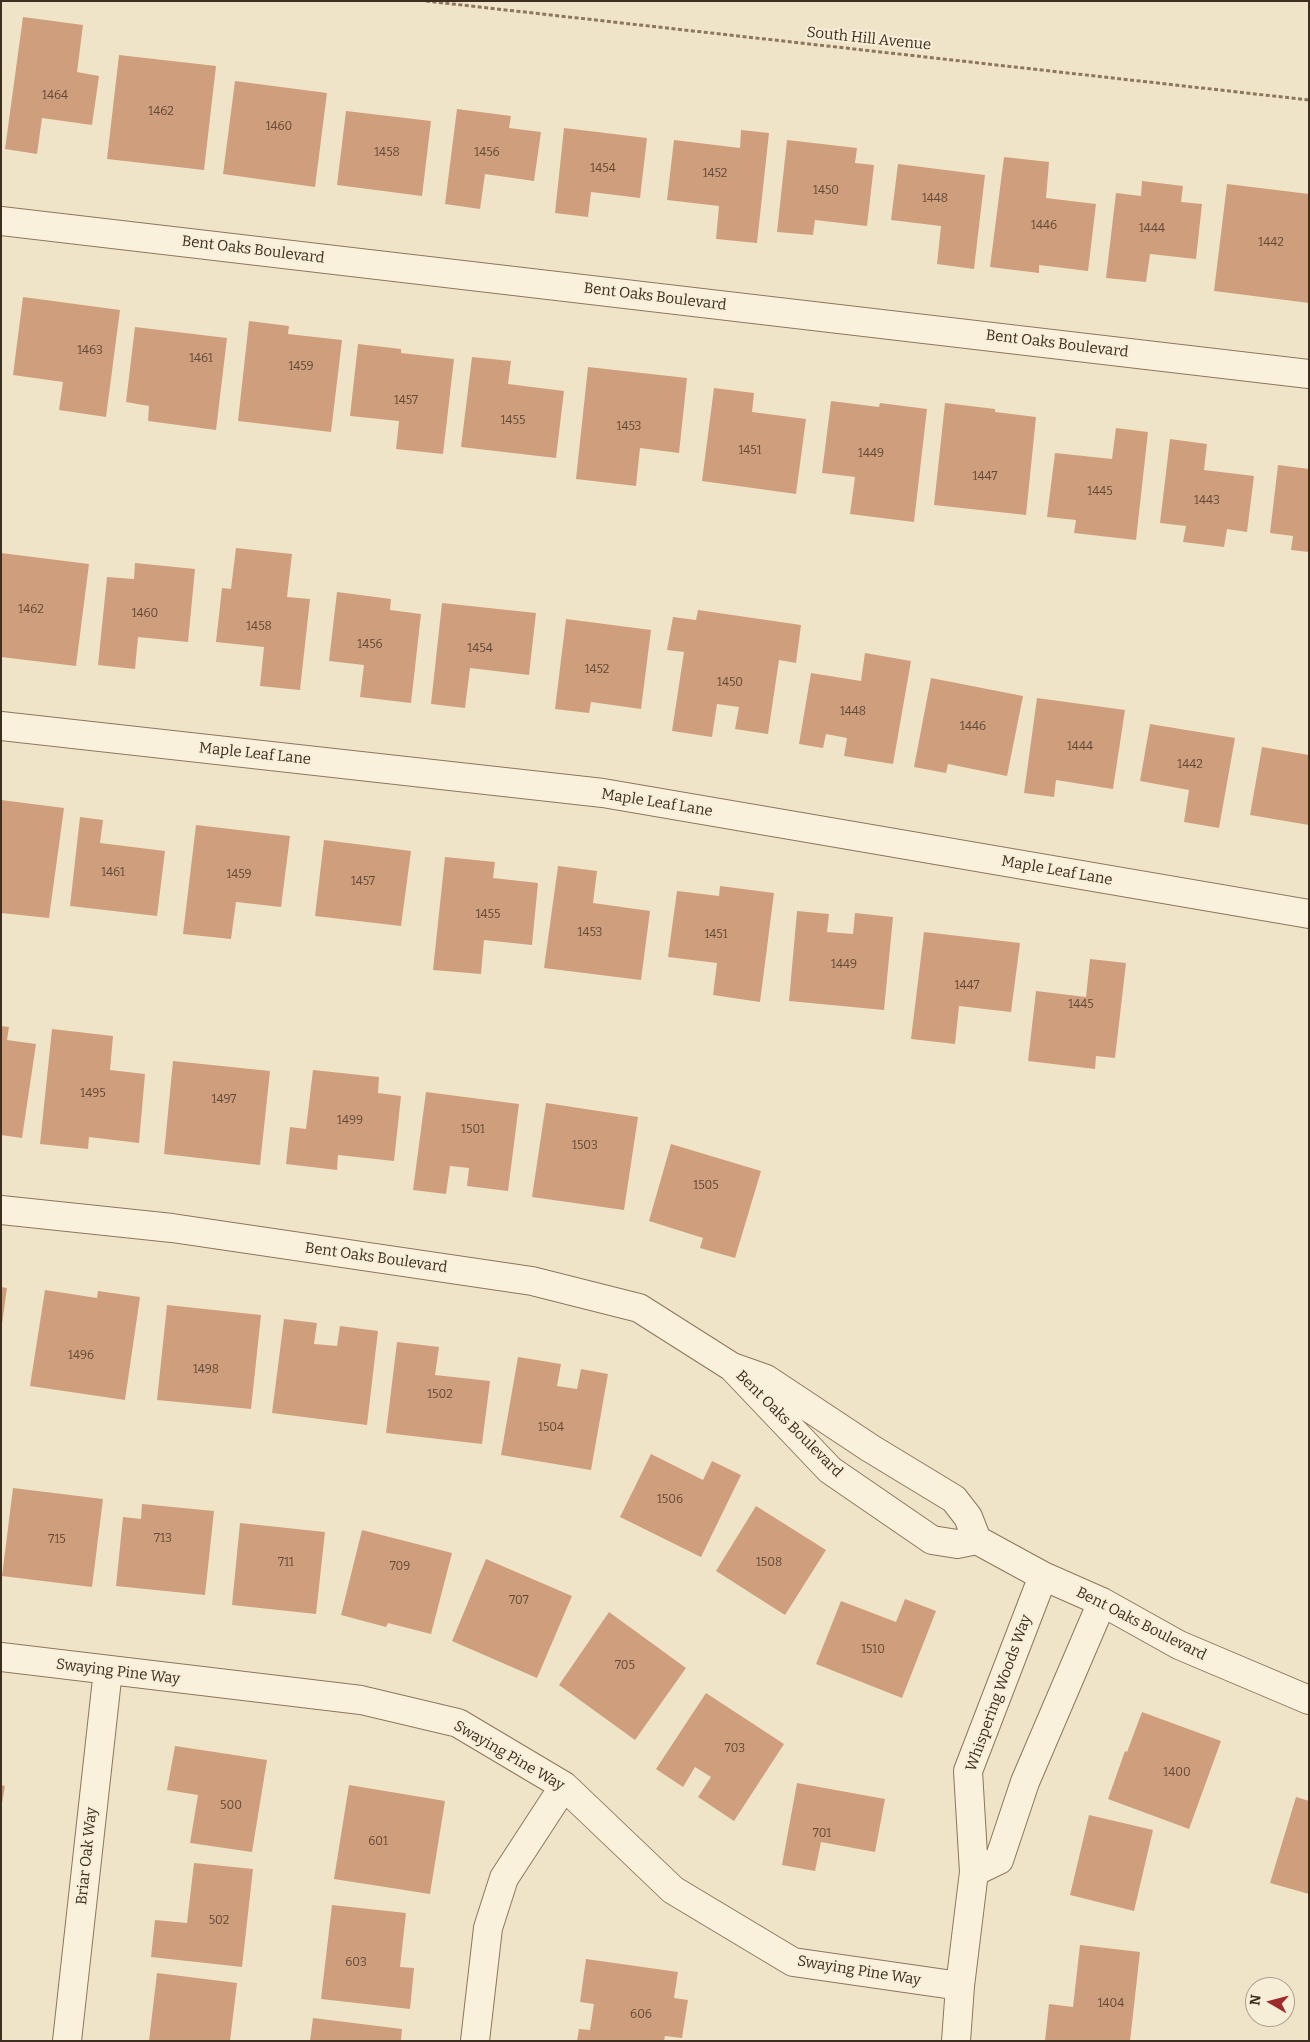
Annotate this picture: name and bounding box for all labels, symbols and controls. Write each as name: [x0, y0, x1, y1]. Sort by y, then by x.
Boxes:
street label: South Hill Avenue: [806, 24, 932, 54]
house number: 1464: [42, 89, 68, 103]
house number: 1462: [148, 105, 174, 119]
house number: 1460: [266, 120, 292, 134]
house number: 1458: [374, 146, 400, 160]
house number: 1456: [474, 146, 500, 160]
house number: 1454: [590, 162, 616, 176]
house number: 1452: [703, 167, 727, 181]
house number: 1450: [813, 184, 839, 198]
house number: 1448: [922, 192, 948, 206]
house number: 1446: [1031, 219, 1057, 233]
house number: 1444: [1139, 222, 1165, 236]
street label: Bent Oaks Boulevard: [181, 232, 325, 268]
house number: 1442: [1258, 236, 1284, 250]
street label: Bent Oaks Boulevard: [583, 279, 727, 315]
street label: Bent Oaks Boulevard: [985, 326, 1129, 362]
house number: 1463: [77, 344, 103, 358]
house number: 1461: [189, 352, 213, 366]
house number: 1459: [288, 360, 314, 374]
house number: 1457: [394, 394, 418, 408]
house number: 1455: [501, 414, 525, 428]
house number: 1453: [617, 420, 641, 434]
house number: 1451: [738, 444, 762, 458]
house number: 1449: [858, 447, 884, 461]
house number: 1447: [973, 470, 997, 484]
house number: 1445: [1087, 485, 1113, 499]
house number: 1443: [1194, 494, 1220, 508]
house number: 1462: [18, 603, 44, 617]
house number: 1460: [132, 607, 158, 621]
house number: 1458: [246, 620, 272, 634]
house number: 1456: [357, 638, 383, 652]
house number: 1454: [467, 642, 493, 656]
house number: 1452: [585, 663, 609, 677]
house number: 1450: [717, 676, 743, 690]
house number: 1448: [840, 705, 866, 719]
house number: 1446: [960, 720, 986, 734]
street label: Maple Leaf Lane: [198, 739, 312, 769]
house number: 1444: [1067, 740, 1093, 754]
house number: 1442: [1177, 758, 1203, 772]
street label: Maple Leaf Lane: [600, 785, 714, 821]
street label: Maple Leaf Lane: [1000, 852, 1114, 890]
house number: 1461: [101, 866, 125, 880]
house number: 1459: [226, 868, 252, 882]
house number: 1457: [351, 875, 375, 889]
house number: 1455: [476, 908, 500, 922]
house number: 1453: [578, 926, 602, 940]
house number: 1451: [704, 928, 728, 942]
house number: 1449: [831, 958, 857, 972]
house number: 1447: [955, 979, 979, 993]
house number: 1445: [1068, 998, 1094, 1012]
house number: 1495: [80, 1087, 106, 1101]
house number: 1497: [212, 1093, 236, 1107]
house number: 1499: [337, 1114, 363, 1128]
house number: 1501: [461, 1123, 485, 1137]
house number: 1503: [572, 1139, 598, 1153]
house number: 1505: [693, 1179, 719, 1193]
street label: Bent Oaks Boulevard: [304, 1239, 448, 1277]
house number: 1496: [68, 1349, 94, 1363]
house number: 1498: [193, 1363, 219, 1377]
street label: Bent Oaks Boulevard: [732, 1367, 846, 1481]
house number: 1502: [427, 1388, 453, 1402]
house number: 1504: [538, 1421, 564, 1435]
house number: 1506: [657, 1493, 683, 1507]
house number: 713: [154, 1532, 172, 1546]
house number: 715: [48, 1533, 66, 1547]
house number: 711: [278, 1556, 294, 1570]
house number: 1508: [756, 1556, 782, 1570]
house number: 709: [390, 1560, 410, 1574]
street label: Bent Oaks Boulevard: [1073, 1583, 1209, 1665]
house number: 707: [509, 1594, 529, 1608]
street label: Whispering Woods Way: [962, 1612, 1036, 1774]
house number: 1510: [861, 1643, 885, 1657]
street label: Swaying Pine Way: [55, 1655, 181, 1689]
house number: 705: [615, 1659, 635, 1673]
street label: Swaying Pine Way: [450, 1717, 568, 1795]
house number: 703: [725, 1742, 745, 1756]
house number: 1400: [1163, 1766, 1191, 1780]
house number: 500: [220, 1799, 242, 1813]
street label: Briar Oak Way: [73, 1806, 101, 1906]
house number: 701: [813, 1827, 831, 1841]
house number: 601: [368, 1835, 388, 1849]
house number: 502: [209, 1914, 229, 1928]
street label: Swaying Pine Way: [796, 1952, 922, 1990]
house number: 603: [345, 1956, 367, 1970]
north arrow: [1245, 1977, 1295, 2027]
text: N: [1246, 1993, 1265, 2007]
house number: 1404: [1098, 1997, 1124, 2011]
house number: 606: [630, 2008, 652, 2022]

